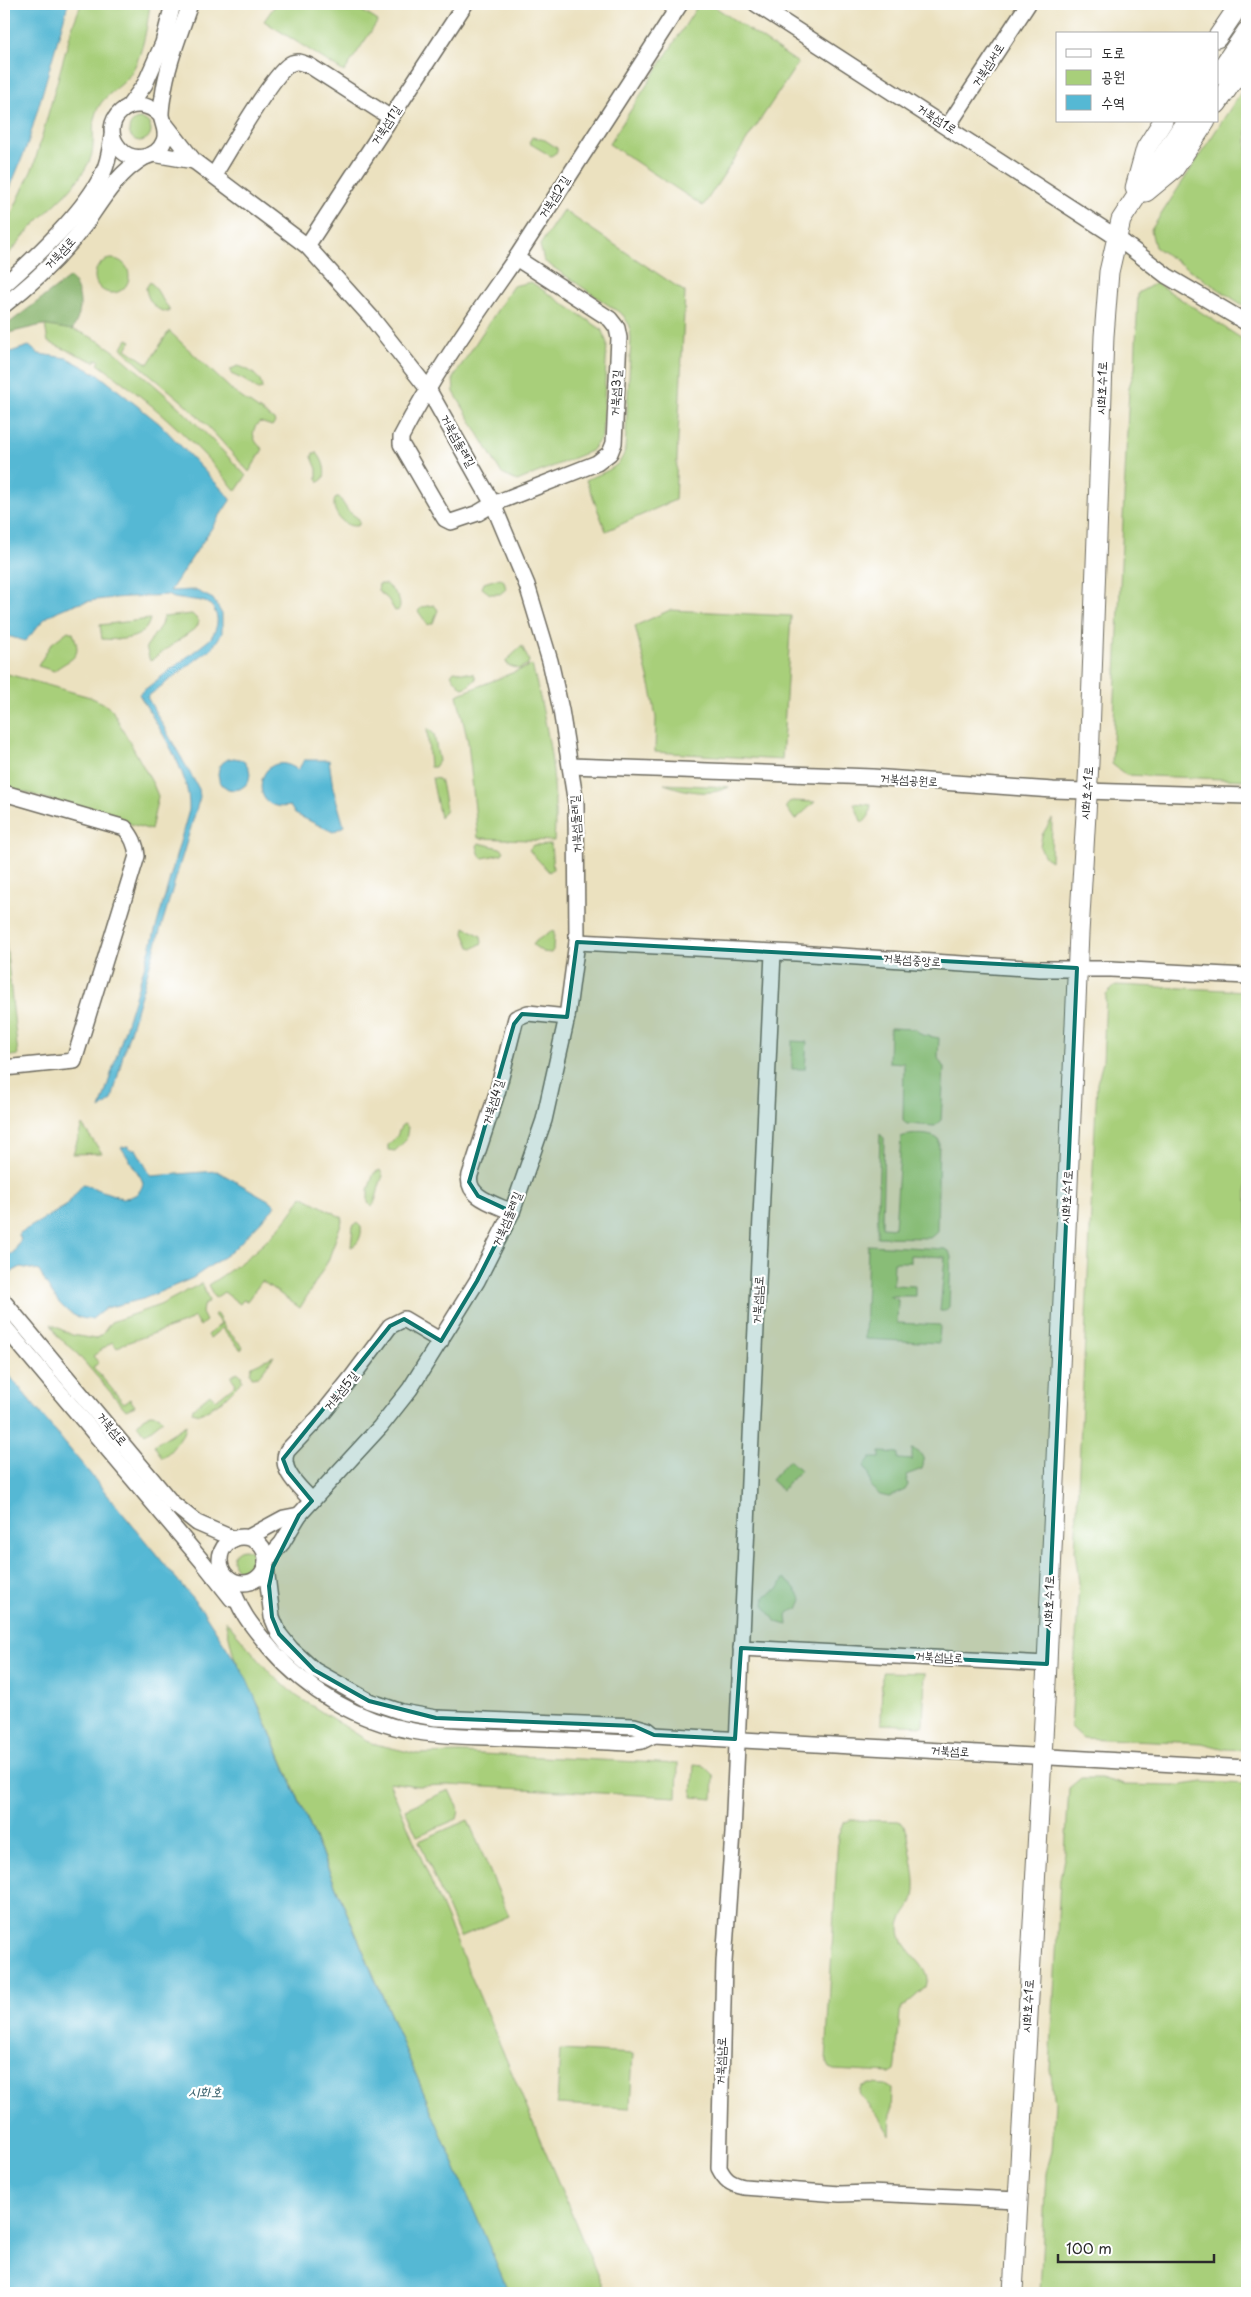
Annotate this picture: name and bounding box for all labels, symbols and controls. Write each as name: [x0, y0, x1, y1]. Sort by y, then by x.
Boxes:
legend: [1056, 32, 1218, 122]
street label: 거북섬서로: [966, 39, 1008, 90]
text: 도로: [1101, 40, 1125, 63]
text: 공원: [1101, 64, 1125, 87]
text: 수역: [1101, 90, 1125, 113]
street label: 거북섬1로: [914, 99, 961, 138]
street label: 거북섬1길: [366, 101, 405, 148]
street label: 거북섬2길: [533, 171, 573, 221]
street label: 거북섬로: [40, 232, 79, 273]
street label: 시화호수1로: [1091, 361, 1111, 415]
street label: 거북섬3길: [605, 369, 625, 417]
street label: 거북섬둘레길: [437, 411, 481, 471]
street label: 시화호수1로: [1075, 766, 1097, 820]
street label: 거북섬공원로: [880, 768, 939, 790]
street label: 거북섬둘레길: [564, 794, 586, 853]
street label: 거북섬중앙로: [883, 948, 942, 970]
street label: 거북섬4길: [477, 1076, 508, 1127]
street label: 시화호수1로: [1056, 1170, 1076, 1224]
street label: 거북섬둘레길: [486, 1188, 526, 1249]
street label: 거북섬남로: [747, 1275, 767, 1325]
street label: 거북섬5길: [319, 1366, 362, 1414]
street label: 거북섬로: [94, 1408, 132, 1449]
street label: 시화호수1로: [1038, 1575, 1058, 1629]
street label: 거북섬남로: [914, 1646, 964, 1666]
street label: 거북섬로: [930, 1740, 970, 1760]
street label: 시화호수1로: [1017, 1979, 1037, 2033]
street label: 거북섬남로: [710, 2037, 730, 2085]
water label: 시화호: [188, 2081, 222, 2102]
scale bar: [1058, 2232, 1215, 2264]
text: 100 m: [1066, 2236, 1112, 2259]

